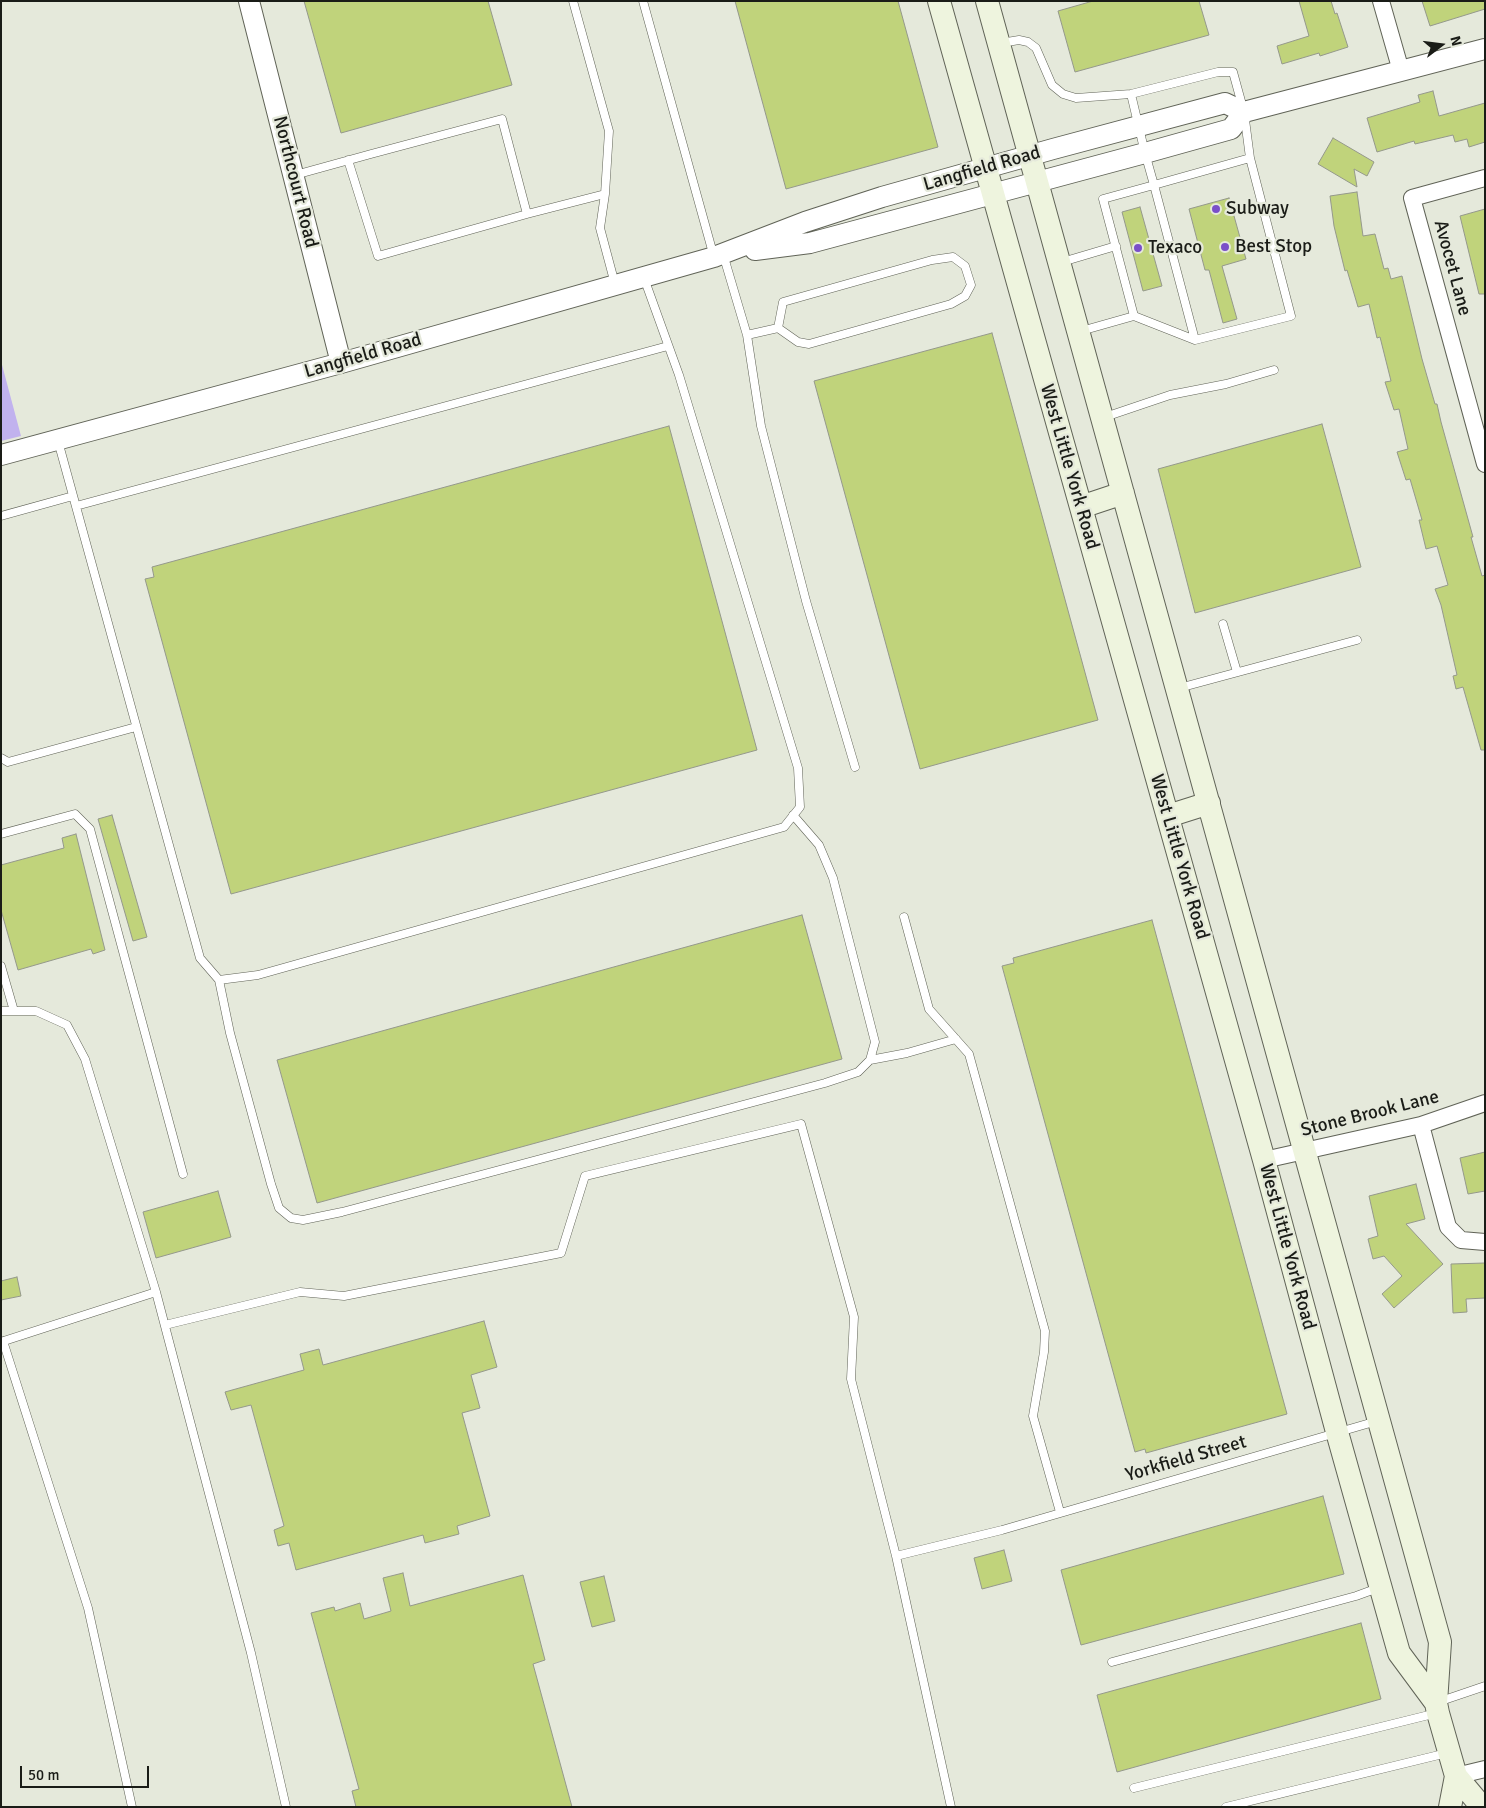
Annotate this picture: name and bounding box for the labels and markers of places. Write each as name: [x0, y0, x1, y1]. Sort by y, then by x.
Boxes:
place label: Subway: [1226, 198, 1289, 220]
marker: Subway: [1210, 203, 1222, 215]
place label: Best Stop: [1235, 236, 1312, 258]
place label: Texaco: [1148, 237, 1202, 259]
marker: Best Stop: [1219, 241, 1231, 253]
marker: Texaco: [1132, 242, 1144, 254]

